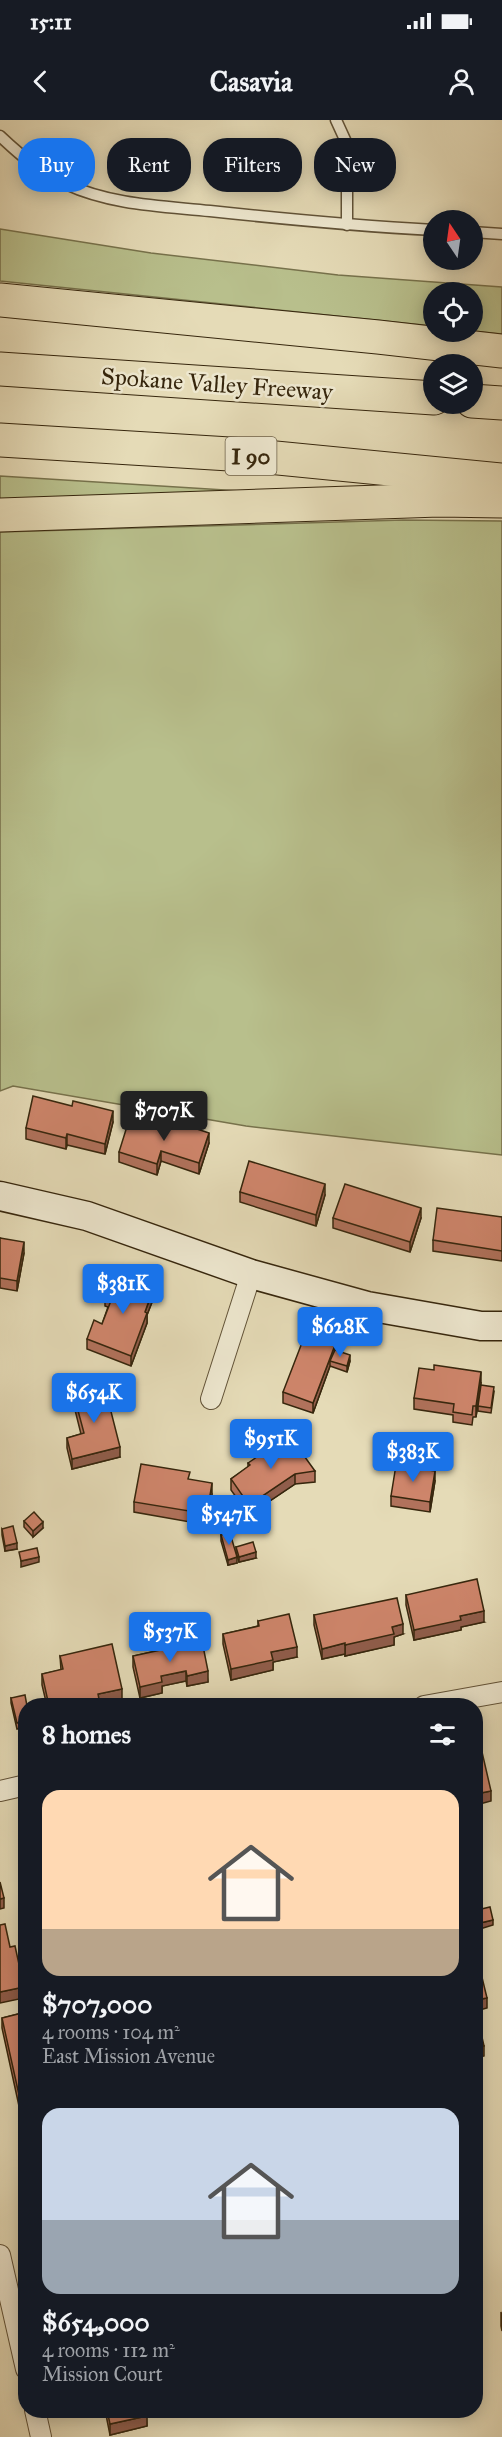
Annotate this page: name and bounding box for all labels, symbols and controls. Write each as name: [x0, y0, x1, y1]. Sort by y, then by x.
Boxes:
text: 15:11: [30, 8, 72, 35]
icon: back: [24, 65, 57, 98]
text: Casavia: [210, 65, 292, 98]
icon: person: [445, 65, 478, 98]
chip: Buy: [18, 138, 95, 192]
chip: Rent: [107, 138, 191, 192]
chip: Filters: [203, 138, 302, 192]
chip: New: [314, 138, 396, 192]
north arrow: [423, 210, 483, 270]
map controls: [423, 210, 483, 414]
button: locate: [423, 282, 483, 342]
button: layers: [423, 354, 483, 414]
street label: Spokane Valley Freeway: [100, 361, 335, 407]
road number: I 90: [226, 437, 276, 475]
pin: $707K: [122, 1091, 206, 1142]
text: $707K: [134, 1098, 194, 1122]
pin: $381K: [81, 1264, 165, 1315]
text: $381K: [97, 1271, 149, 1295]
pin: $628K: [298, 1307, 382, 1358]
text: $628K: [312, 1314, 368, 1338]
pin: $654K: [52, 1373, 136, 1424]
text: $654K: [66, 1380, 122, 1404]
pin: $951K: [229, 1419, 313, 1470]
text: $951K: [244, 1426, 298, 1450]
pin: $383K: [371, 1432, 455, 1483]
text: $383K: [387, 1439, 439, 1463]
pin: $547K: [187, 1495, 271, 1546]
text: $547K: [201, 1502, 257, 1526]
pin: $537K: [128, 1612, 212, 1663]
text: $537K: [143, 1619, 197, 1643]
text: 8 homes: [42, 1718, 131, 1750]
icon: filters: [426, 1718, 459, 1751]
icon: home: [197, 1829, 305, 1937]
text: $707,000: [42, 1988, 152, 2020]
text: 4 rooms · 104 m²: [42, 2020, 180, 2044]
text: East Mission Avenue: [42, 2044, 215, 2068]
icon: home: [197, 2147, 305, 2255]
text: $654,000: [42, 2306, 150, 2338]
text: 4 rooms · 112 m²: [42, 2338, 175, 2362]
text: Mission Court: [42, 2362, 163, 2386]

